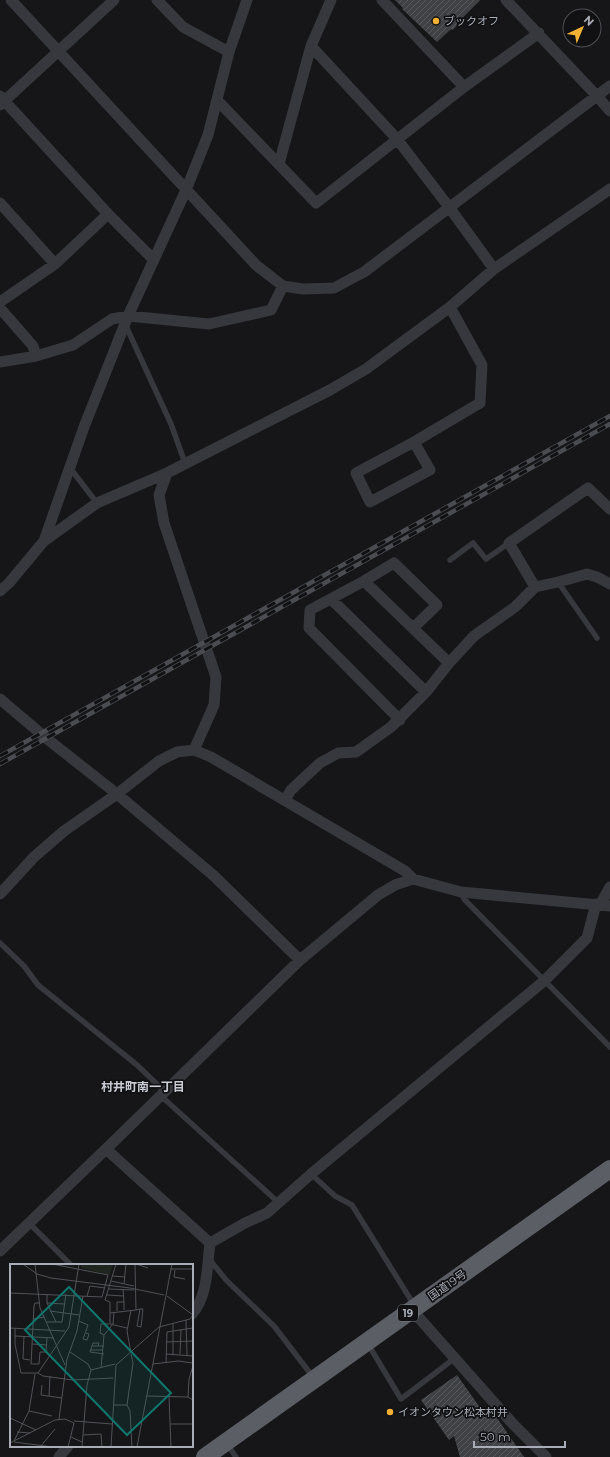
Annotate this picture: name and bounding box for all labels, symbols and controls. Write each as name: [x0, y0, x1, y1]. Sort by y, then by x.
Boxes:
north arrow: [562, 8, 602, 48]
text: N: [581, 13, 597, 29]
place label: ブックオフ: [444, 14, 499, 28]
marker: ブックオフ: [431, 16, 441, 26]
district label: 村井町南一丁目: [101, 1079, 185, 1094]
inset map: [10, 1264, 193, 1447]
street label: 国道19号: [425, 1267, 469, 1303]
road number: 19: [398, 1305, 418, 1321]
place label: イオンタウン松本村井: [398, 1405, 508, 1419]
marker: イオンタウン松本村井: [385, 1407, 395, 1417]
scale bar: [474, 1423, 565, 1449]
text: 50 m: [480, 1429, 511, 1444]

